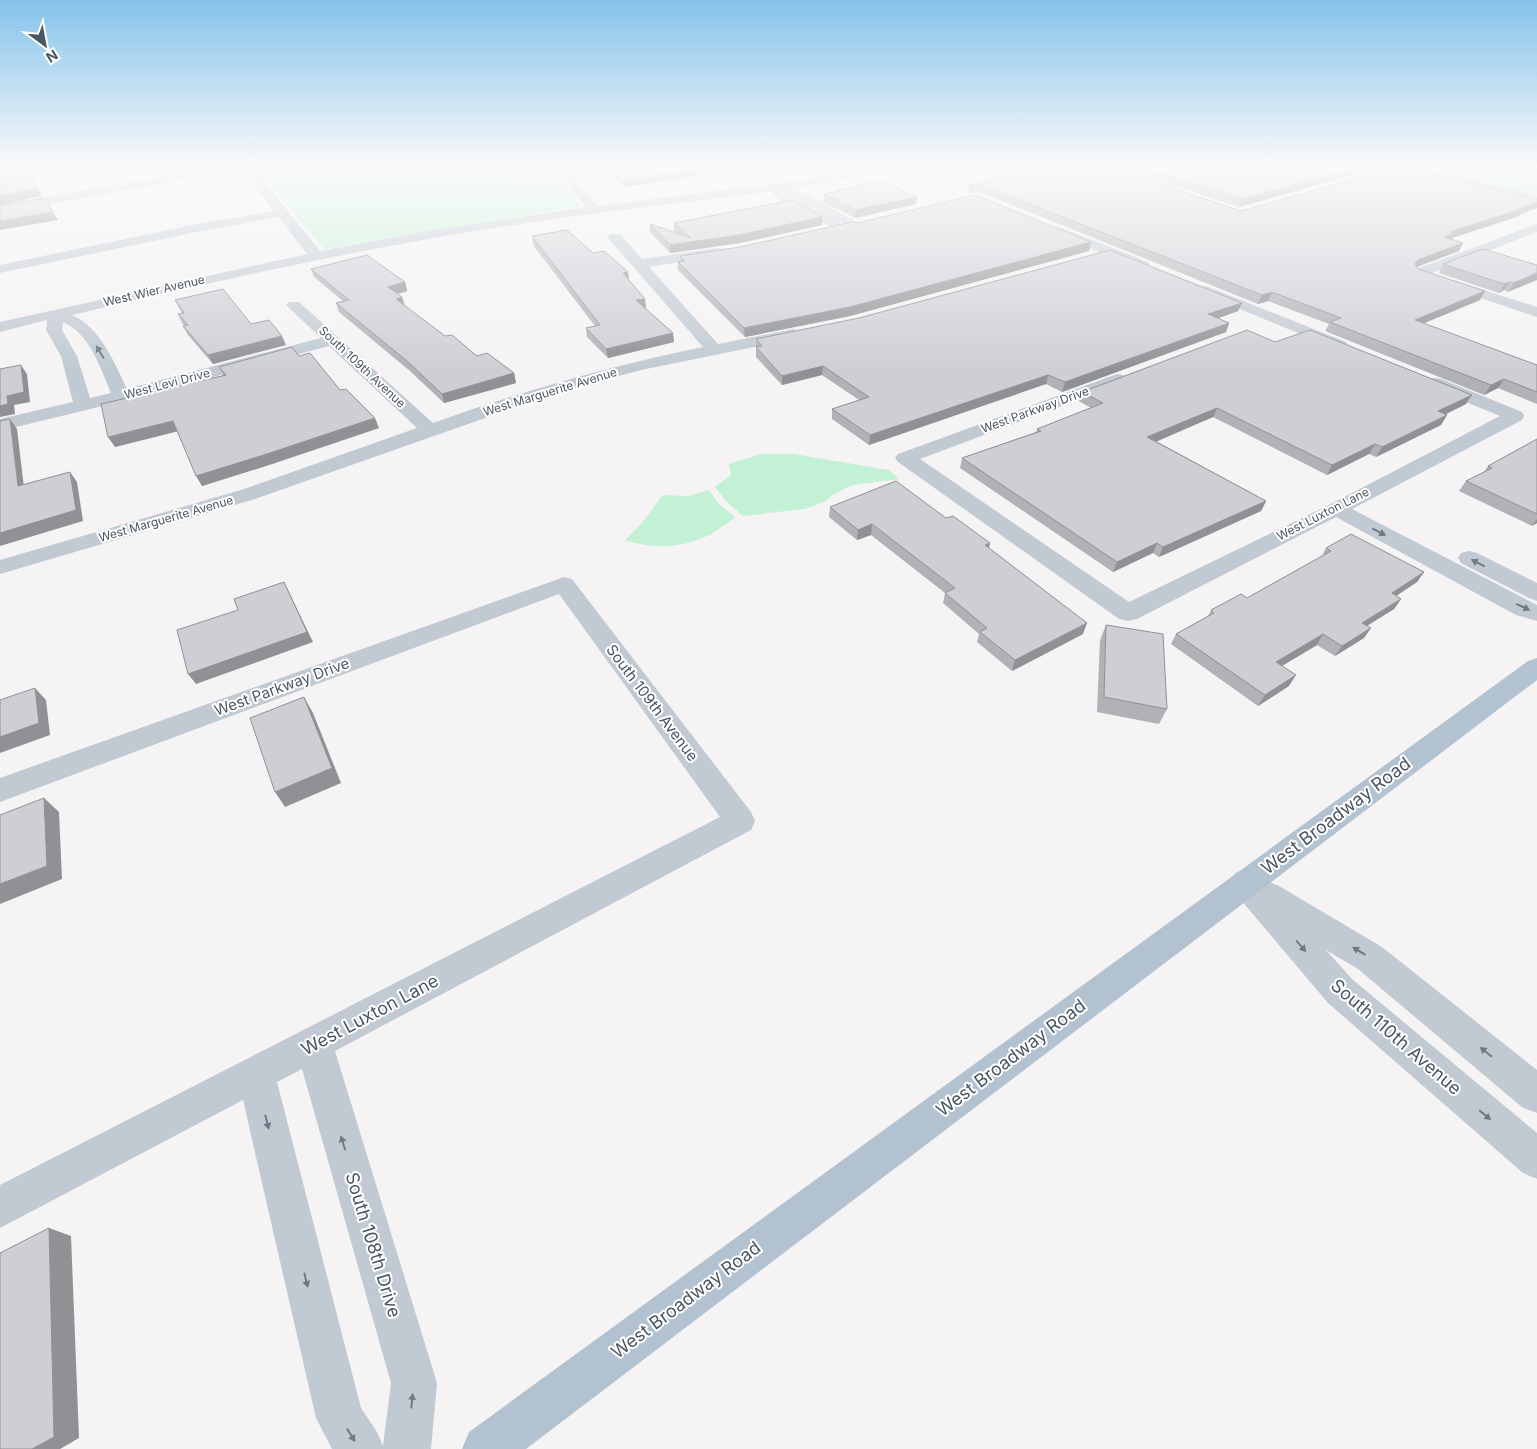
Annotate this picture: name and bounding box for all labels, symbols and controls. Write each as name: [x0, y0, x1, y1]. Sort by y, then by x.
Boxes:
north arrow: [20, 20, 70, 70]
text: N: [43, 46, 61, 66]
street label: West Wier Avenue: [102, 272, 206, 309]
street label: South 109th Avenue: [316, 323, 409, 411]
one-way arrow: [95, 346, 104, 359]
street label: West Marguerite Avenue: [481, 364, 619, 419]
street label: West Levi Drive: [122, 365, 211, 402]
street label: West Parkway Drive: [979, 383, 1091, 436]
street label: West Luxton Lane: [1274, 484, 1371, 543]
street label: West Marguerite Avenue: [97, 492, 235, 545]
one-way arrow: [1371, 528, 1386, 536]
one-way arrow: [1471, 559, 1485, 567]
one-way arrow: [1515, 603, 1530, 612]
street label: South 109th Avenue: [602, 641, 702, 765]
street label: West Parkway Drive: [212, 653, 352, 720]
street label: West Broadway Road: [1257, 753, 1414, 879]
one-way arrow: [1295, 940, 1307, 952]
one-way arrow: [1352, 946, 1365, 955]
street label: West Luxton Lane: [298, 970, 442, 1060]
street label: South 110th Avenue: [1327, 974, 1466, 1099]
street label: West Broadway Road: [932, 995, 1089, 1121]
one-way arrow: [1480, 1046, 1492, 1058]
one-way arrow: [1479, 1109, 1492, 1120]
one-way arrow: [264, 1115, 272, 1130]
one-way arrow: [339, 1136, 347, 1151]
street label: South 108th Drive: [341, 1170, 406, 1320]
street label: West Broadway Road: [607, 1237, 764, 1363]
one-way arrow: [302, 1272, 310, 1287]
one-way arrow: [408, 1392, 416, 1408]
one-way arrow: [346, 1428, 356, 1442]

